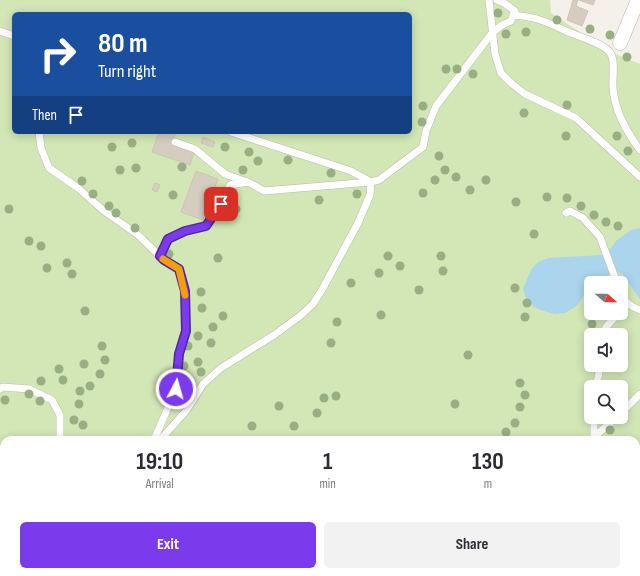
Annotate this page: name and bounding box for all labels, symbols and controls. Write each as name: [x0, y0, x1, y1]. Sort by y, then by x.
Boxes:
text: 80 m: [98, 27, 147, 60]
icon: right: [32, 28, 84, 80]
text: Turn right: [98, 61, 156, 82]
icon: arrive: [65, 104, 87, 126]
text: Then: [32, 106, 57, 125]
pin: [204, 187, 238, 221]
icon: arrive: [210, 193, 232, 215]
north arrow: [584, 276, 628, 320]
map controls: [584, 276, 628, 424]
button: sound: [584, 328, 628, 372]
position arrow: [155, 368, 197, 410]
button: search: [584, 380, 628, 424]
text: 19:10: [136, 447, 183, 476]
text: 1: [323, 447, 332, 476]
text: 130: [472, 447, 504, 476]
text: Arrival: [146, 476, 174, 492]
text: min: [320, 476, 336, 492]
text: m: [484, 476, 492, 492]
button: Exit: [20, 522, 316, 568]
button: Share: [324, 522, 620, 568]

